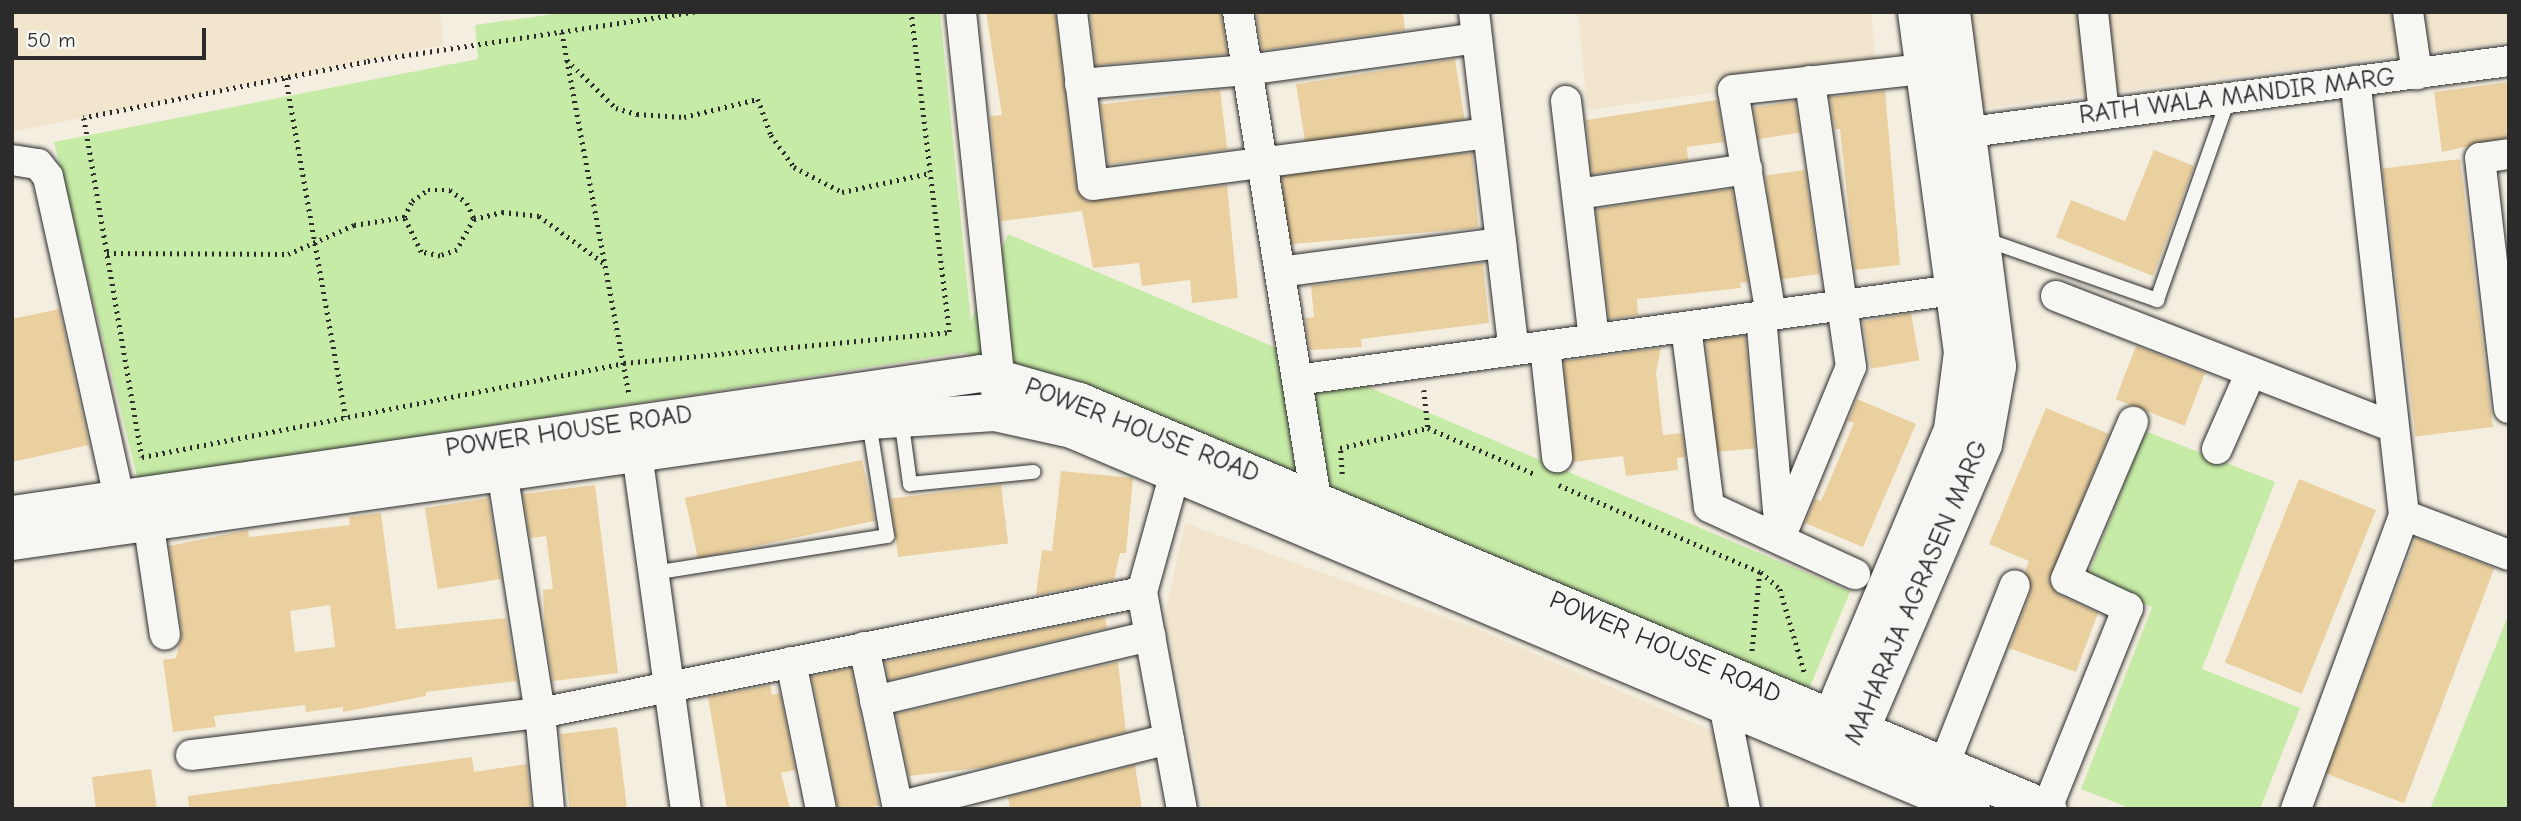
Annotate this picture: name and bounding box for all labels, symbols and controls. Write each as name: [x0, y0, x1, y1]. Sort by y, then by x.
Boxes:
scale bar: [18, 14, 210, 58]
text: 50 m: [27, 28, 76, 52]
street label: RATH WALA MANDIR MARG: [2077, 62, 2397, 132]
street label: POWER HOUSE ROAD: [1020, 372, 1264, 490]
street label: POWER HOUSE ROAD: [444, 399, 694, 465]
street label: MAHARAJA AGRASEN MARG: [1839, 436, 1995, 750]
street label: POWER HOUSE ROAD: [1544, 585, 1786, 711]

